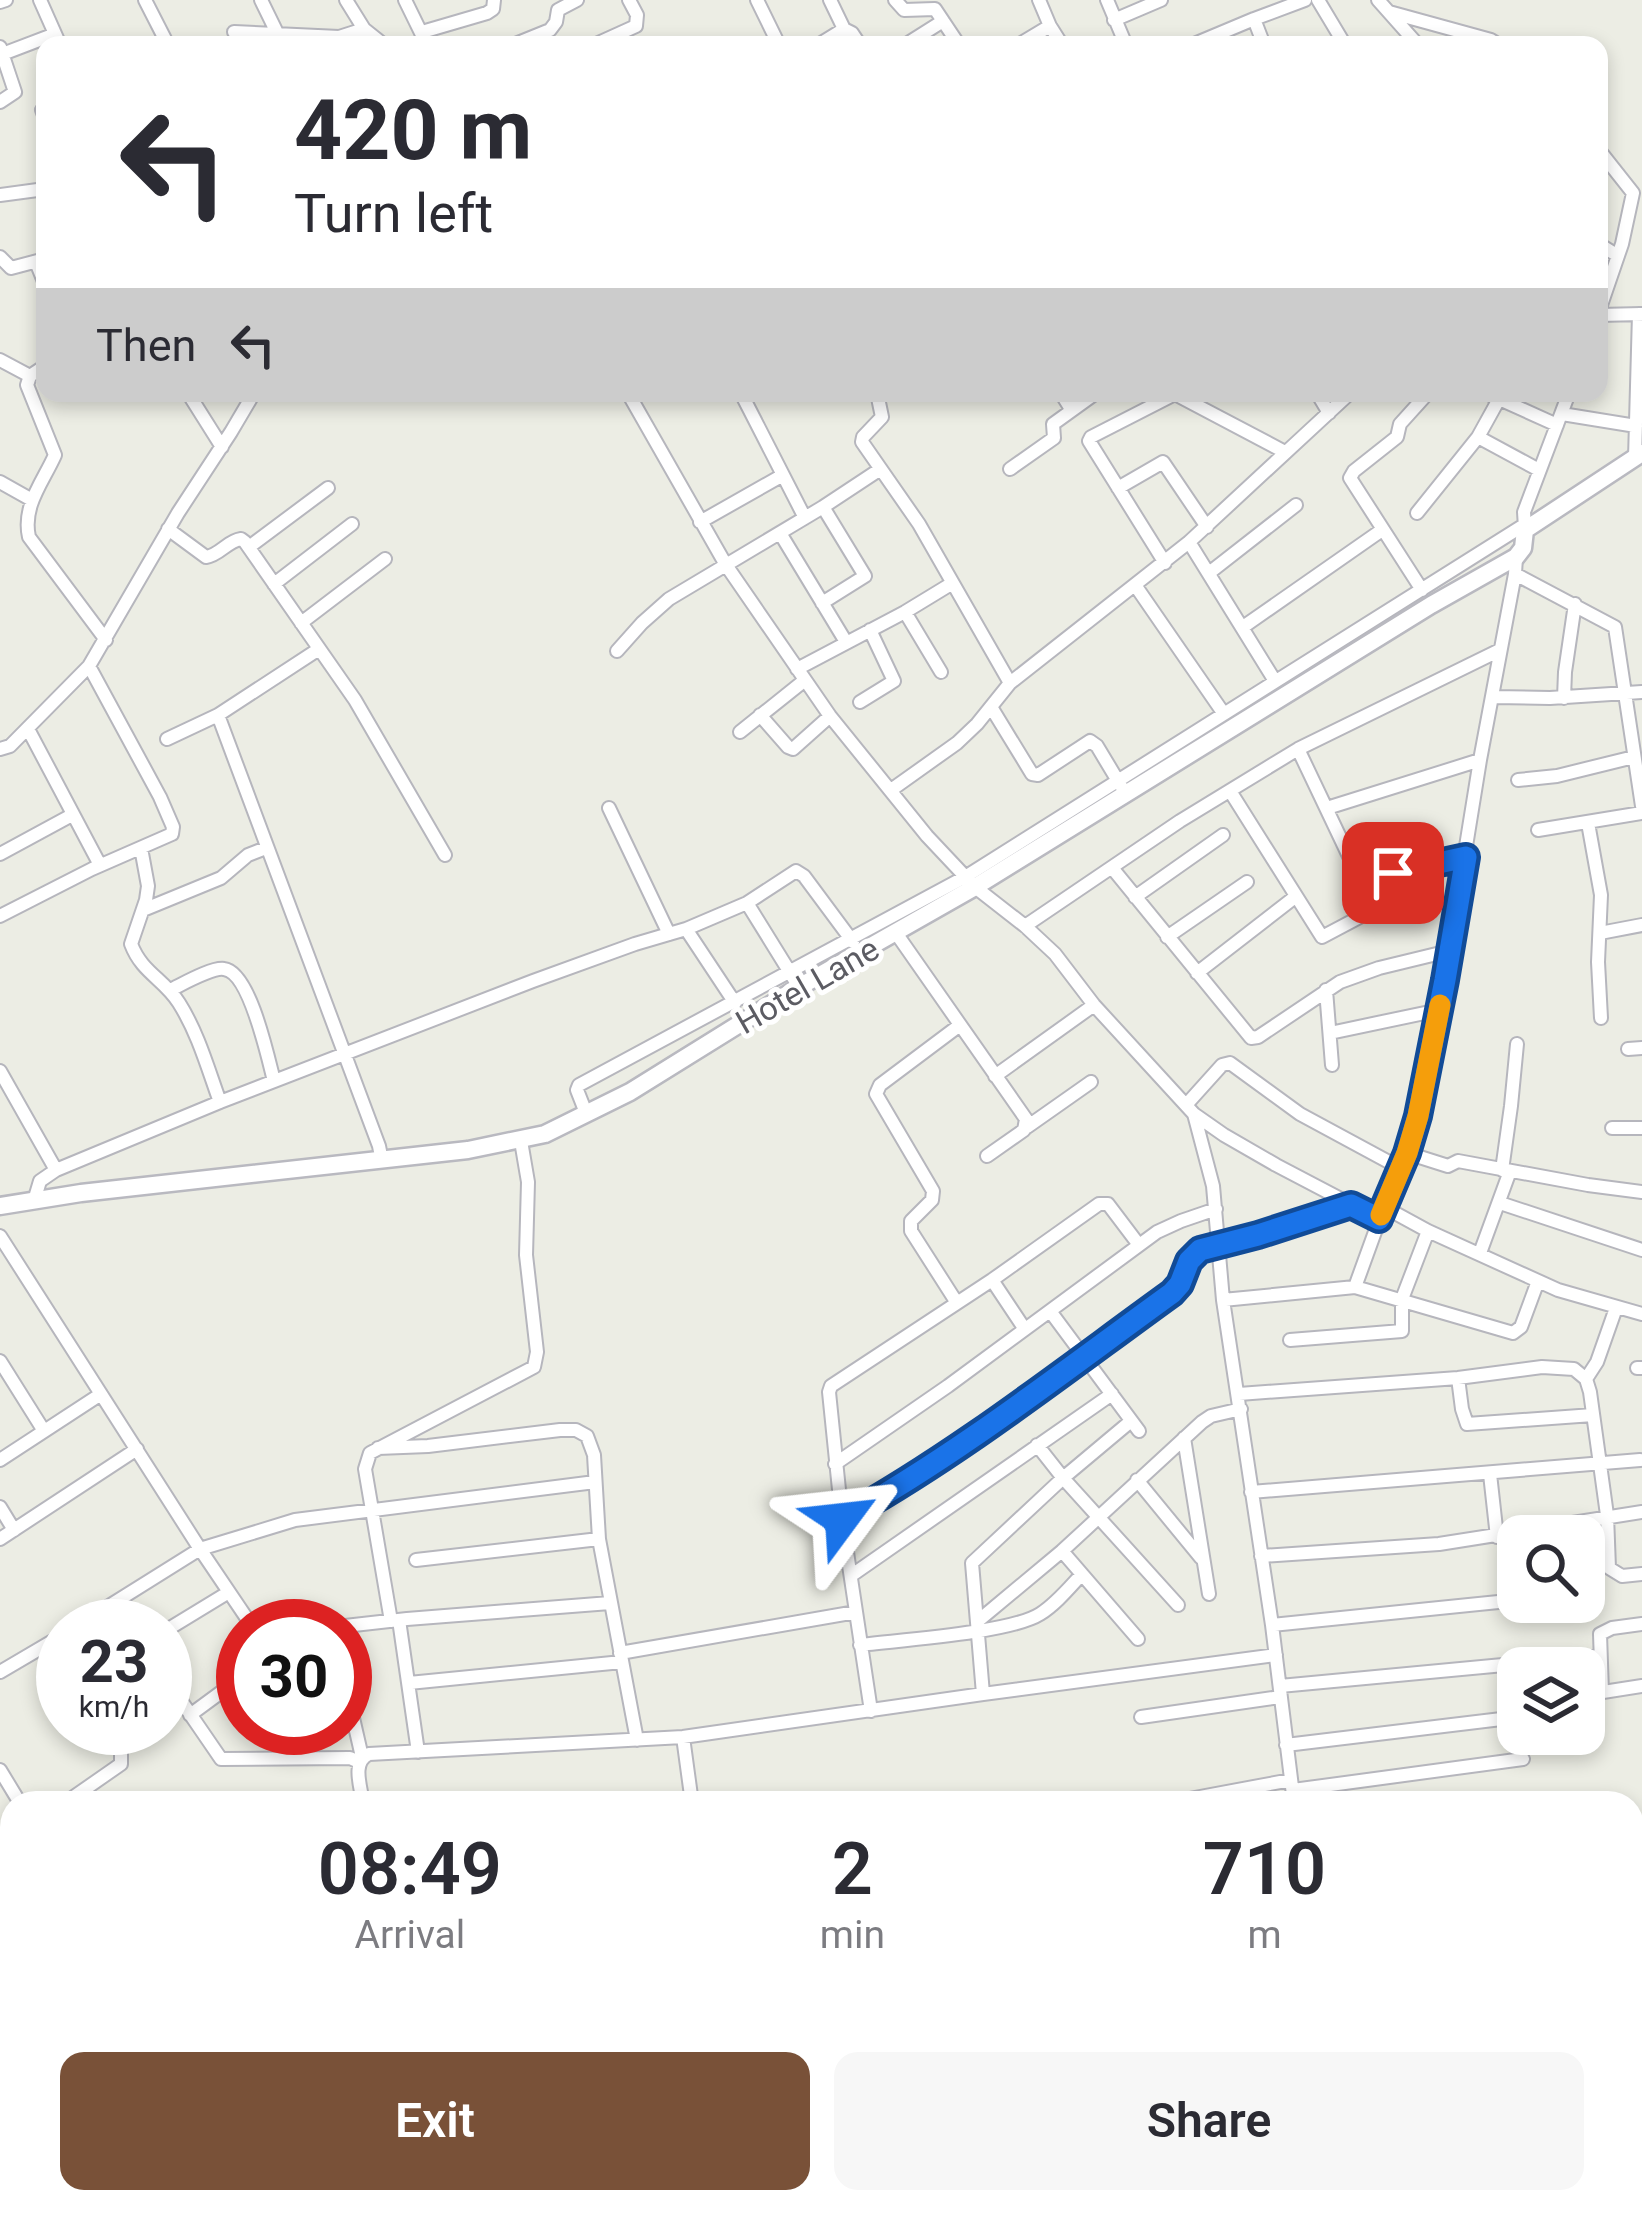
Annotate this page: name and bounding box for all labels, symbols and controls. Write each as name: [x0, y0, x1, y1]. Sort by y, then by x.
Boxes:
text: 420 m: [294, 81, 532, 180]
icon: left: [96, 84, 252, 240]
text: Turn left: [294, 182, 493, 245]
icon: left: [220, 312, 286, 378]
text: Then: [96, 319, 196, 372]
pin: [1342, 822, 1444, 924]
icon: arrive: [1360, 840, 1426, 906]
street label: Hotel Lane: [729, 929, 886, 1042]
position arrow: [779, 1456, 905, 1582]
map controls: [1497, 1515, 1605, 1755]
button: search: [1497, 1515, 1605, 1623]
speed limit sign: 30: [216, 1599, 372, 1755]
text: 23: [80, 1626, 148, 1697]
button: layers: [1497, 1647, 1605, 1755]
text: km/h: [79, 1689, 149, 1724]
text: 08:49: [318, 1827, 502, 1912]
text: 2: [832, 1827, 873, 1912]
text: 710: [1203, 1827, 1326, 1912]
text: Arrival: [355, 1912, 465, 1958]
text: min: [820, 1912, 885, 1958]
text: m: [1247, 1912, 1282, 1958]
button: Exit: [60, 2052, 810, 2190]
button: Share: [834, 2052, 1584, 2190]

